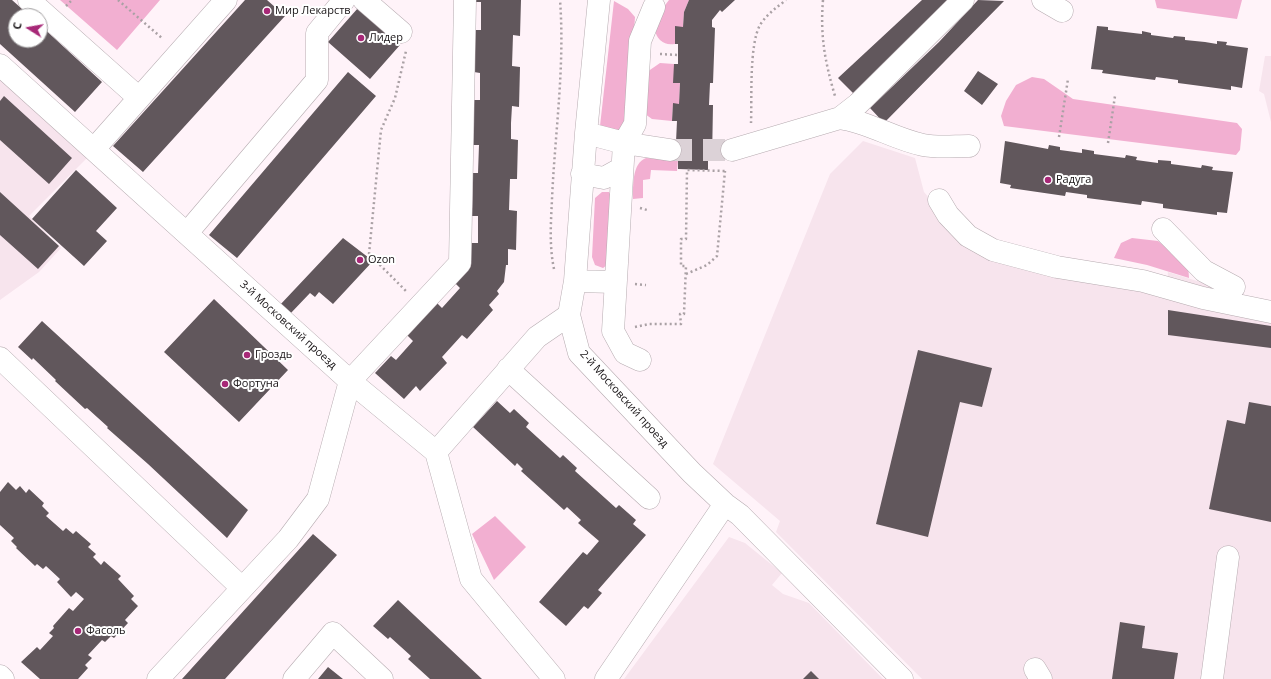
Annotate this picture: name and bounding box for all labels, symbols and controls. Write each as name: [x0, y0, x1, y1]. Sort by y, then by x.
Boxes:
place label: Мир Лекарств: [275, 4, 351, 18]
marker: Мир Лекарств: [262, 6, 272, 16]
north arrow: [8, 8, 48, 48]
text: С: [9, 21, 25, 31]
place label: Лидер: [369, 31, 403, 45]
marker: Лидер: [356, 33, 366, 43]
place label: Радуга: [1056, 173, 1091, 187]
marker: Радуга: [1043, 175, 1053, 185]
place label: Ozon: [368, 253, 395, 267]
marker: Ozon: [355, 255, 365, 265]
street label: 3-й Московский проезд: [237, 278, 339, 372]
place label: Гроздь: [255, 348, 292, 362]
street label: 2-й Московский проезд: [577, 348, 671, 450]
marker: Гроздь: [242, 350, 252, 360]
place label: Фортуна: [233, 377, 279, 391]
marker: Фортуна: [220, 379, 230, 389]
place label: Фасоль: [86, 624, 126, 638]
marker: Фасоль: [73, 626, 83, 636]

